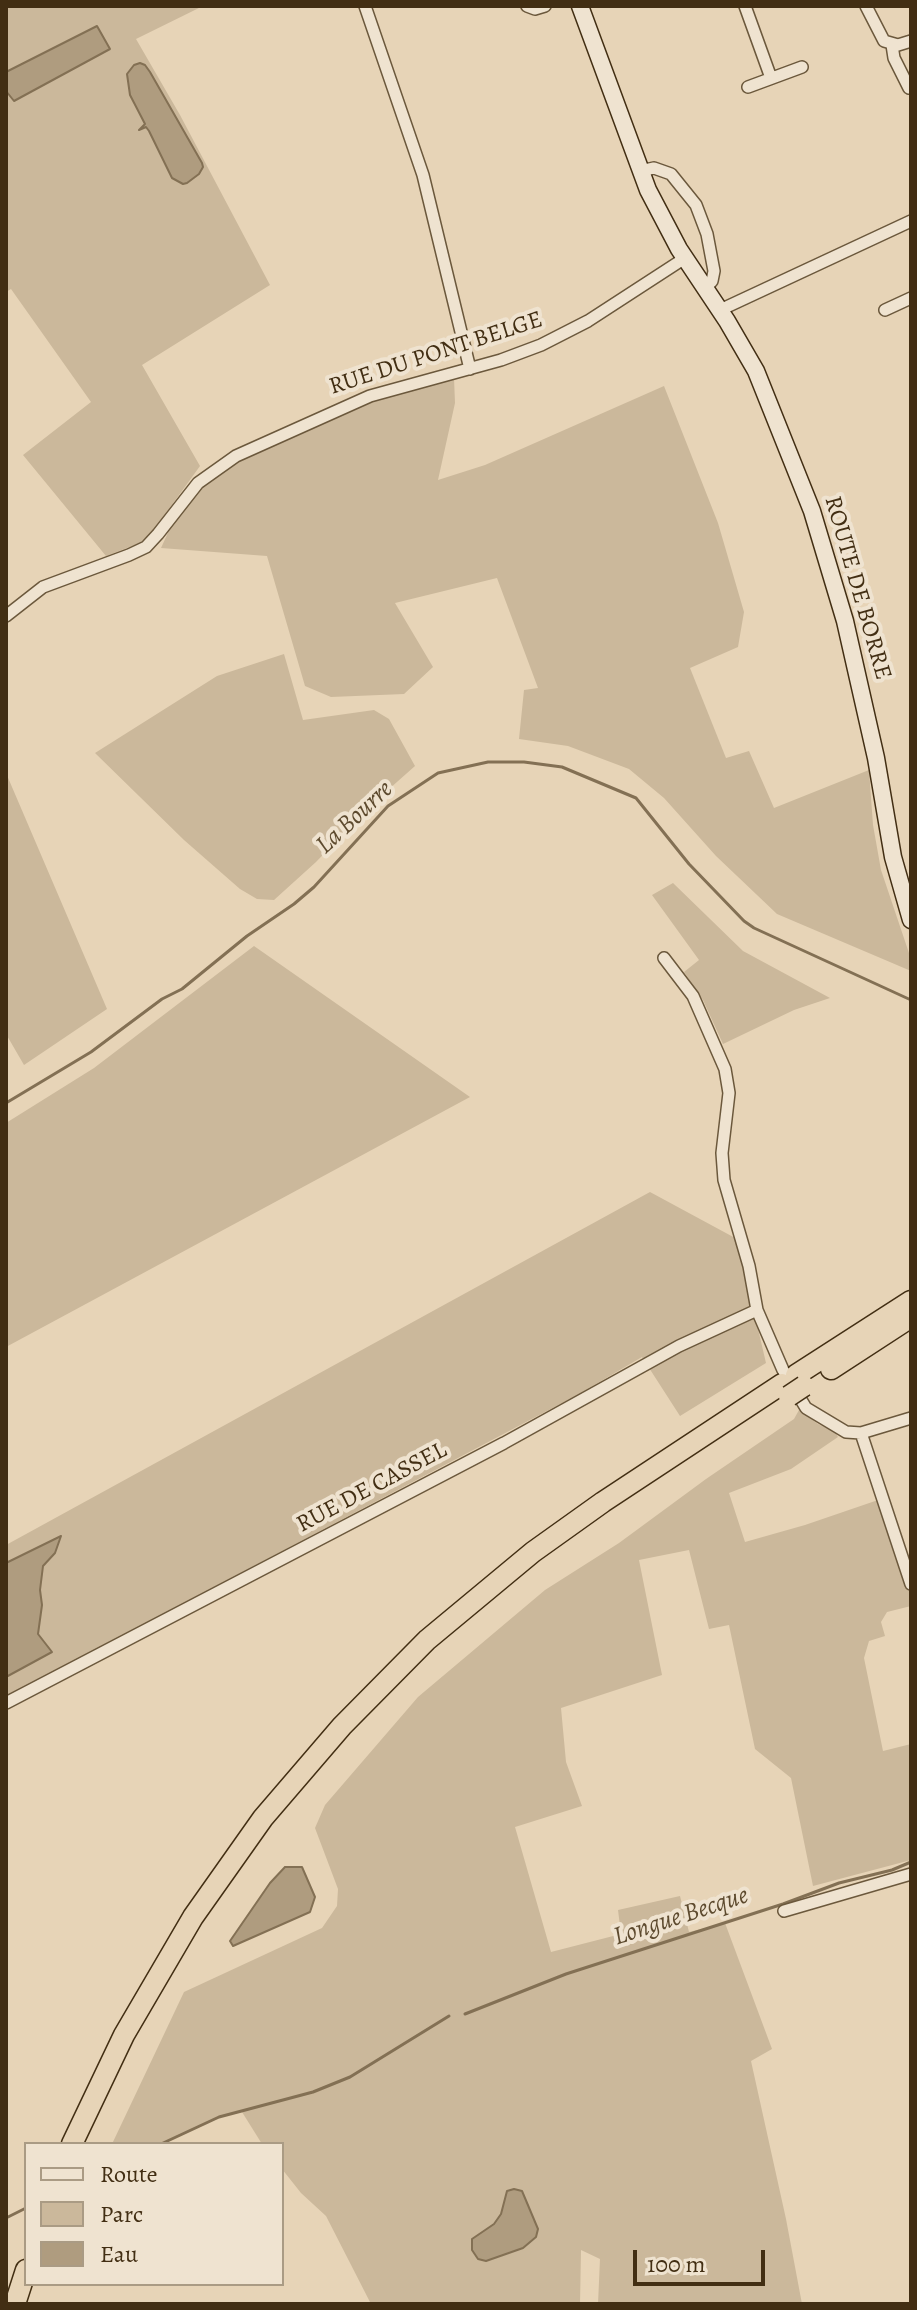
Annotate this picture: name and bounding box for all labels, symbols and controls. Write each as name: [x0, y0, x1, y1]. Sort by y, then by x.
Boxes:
street label: RUE DU PONT BELGE: [326, 306, 546, 402]
street label: ROUTE DE BORRE: [817, 493, 897, 683]
water label: La Bourre: [310, 775, 400, 861]
street label: RUE DE CASSEL: [292, 1436, 452, 1540]
water label: Longue Becque: [610, 1881, 752, 1953]
legend: [24, 2142, 284, 2286]
text: Route: [100, 2158, 158, 2190]
text: Parc: [100, 2198, 143, 2230]
scale bar: [637, 2234, 769, 2284]
text: Eau: [100, 2238, 138, 2270]
text: 100 m: [647, 2248, 706, 2280]

